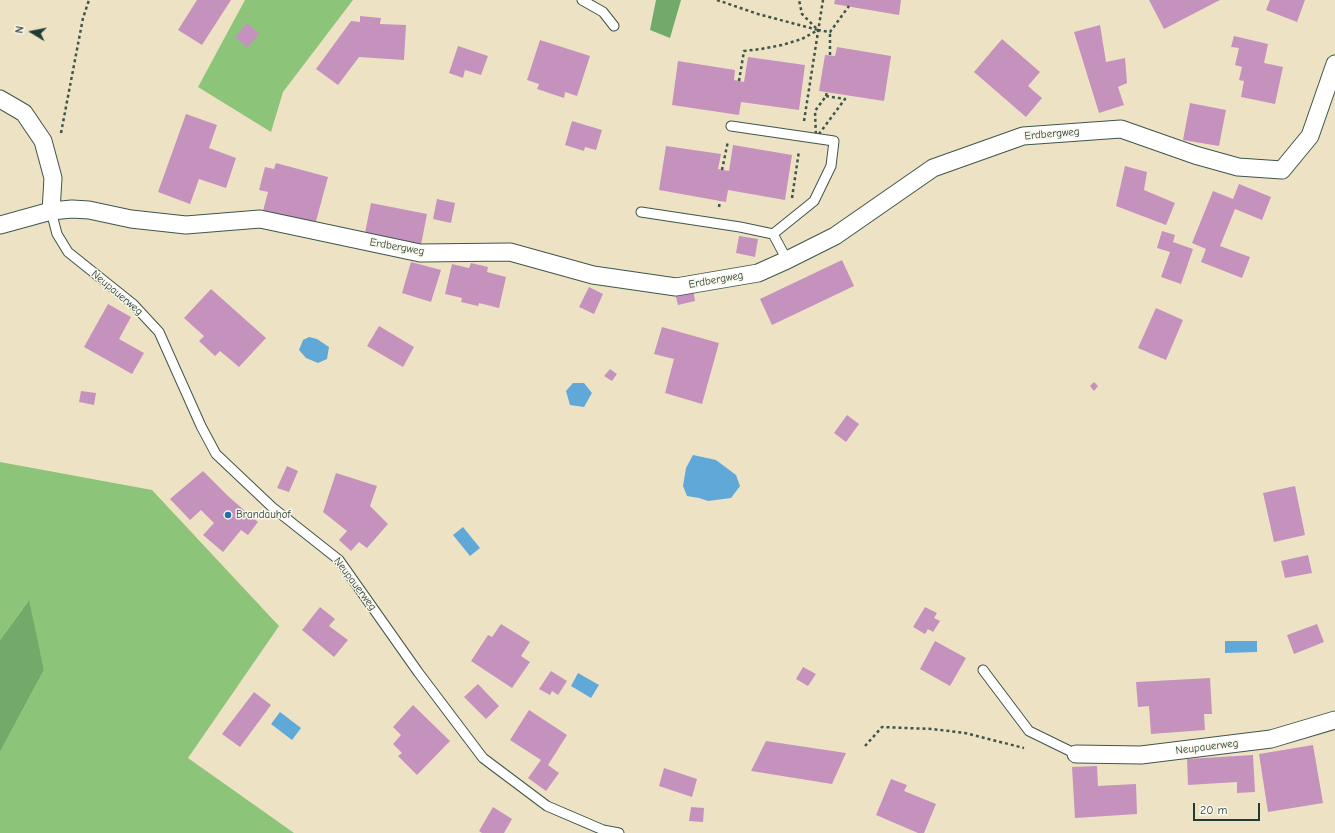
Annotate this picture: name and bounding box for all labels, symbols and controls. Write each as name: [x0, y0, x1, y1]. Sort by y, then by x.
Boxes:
north arrow: [12, 12, 52, 52]
text: N: [13, 25, 27, 34]
street label: Erdbergweg: [1024, 125, 1080, 143]
street label: Erdbergweg: [369, 236, 425, 258]
street label: Neupauerweg: [89, 268, 145, 318]
street label: Erdbergweg: [688, 269, 744, 291]
place label: Brandauhof: [236, 508, 291, 522]
marker: Brandauhof: [223, 510, 233, 520]
street label: Neupauerweg: [331, 555, 379, 613]
street label: Neupauerweg: [1175, 737, 1239, 757]
scale bar: [1195, 795, 1262, 821]
text: 20 m: [1200, 803, 1228, 817]

